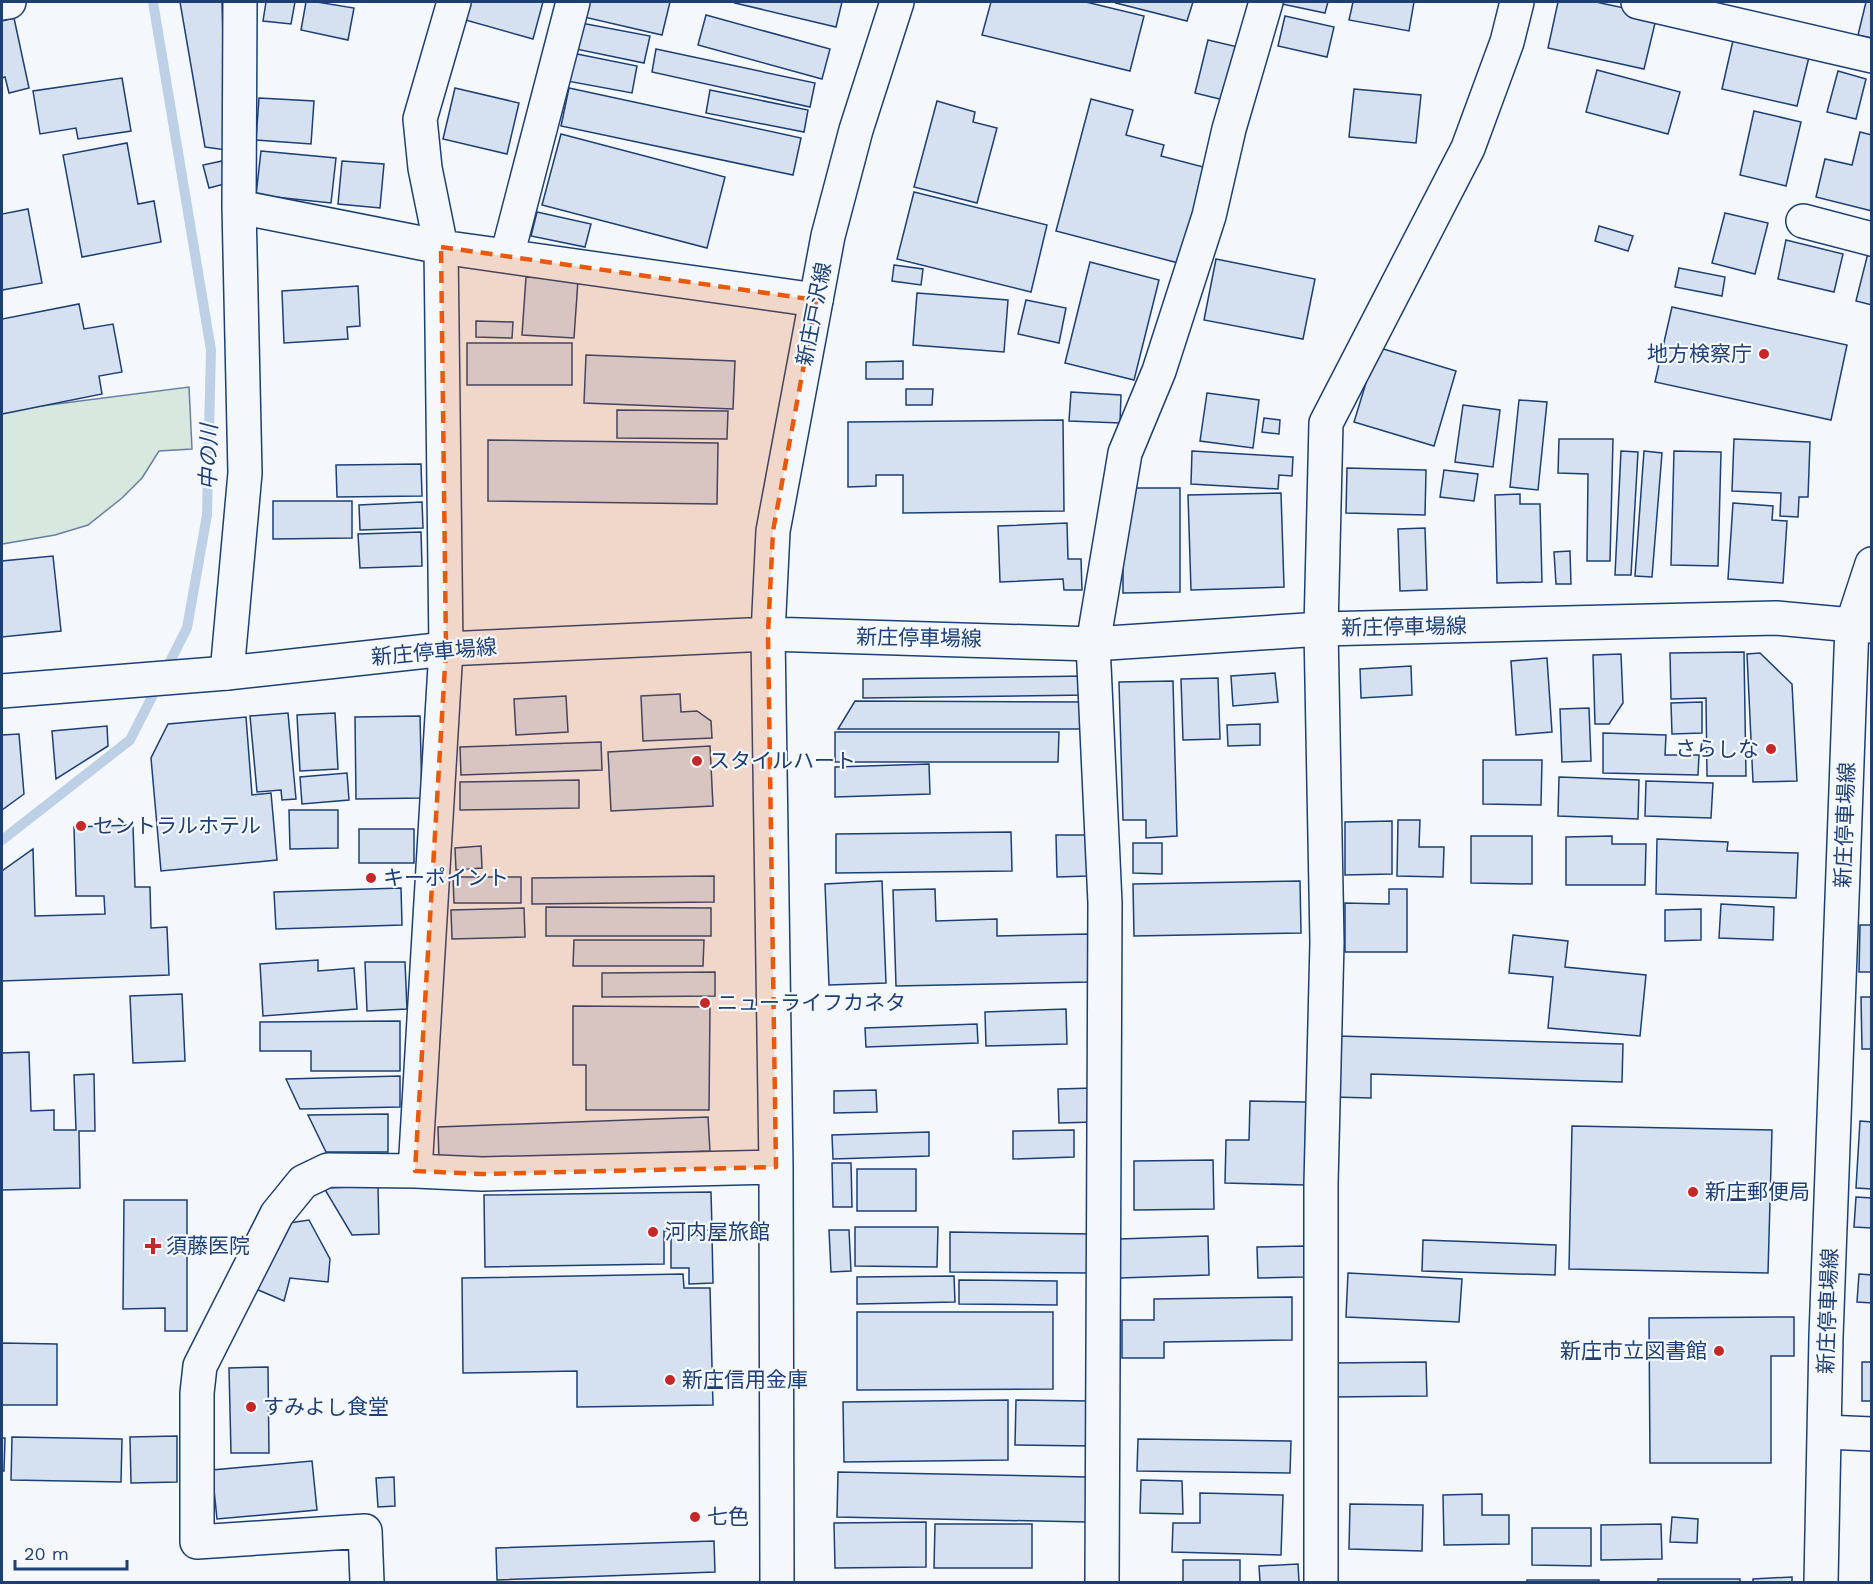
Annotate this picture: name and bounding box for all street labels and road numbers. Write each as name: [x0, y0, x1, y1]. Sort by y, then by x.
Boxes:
street label: 新庄戸沢線: [791, 260, 836, 368]
street label: 新庄停車場線: [1341, 613, 1467, 640]
street label: 新庄停車場線: [856, 624, 982, 651]
street label: 新庄停車場線: [370, 634, 498, 669]
street label: 新庄停車場線: [1830, 762, 1859, 888]
street label: 新庄停車場線: [1813, 1248, 1842, 1374]

